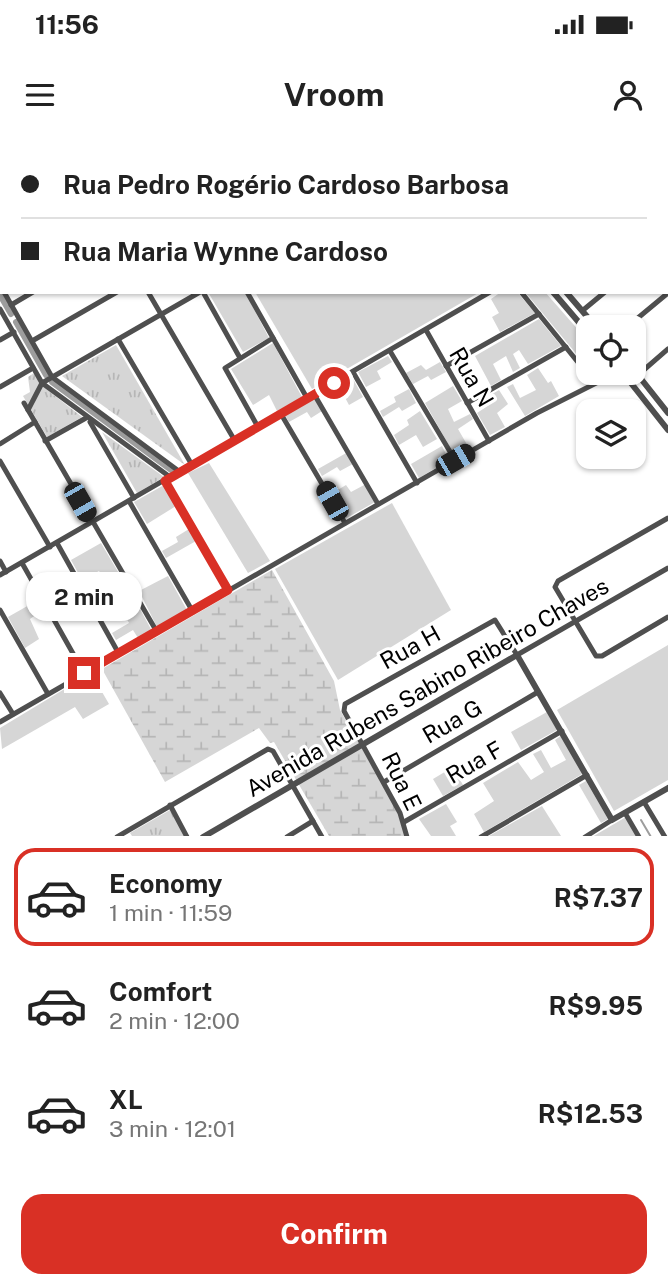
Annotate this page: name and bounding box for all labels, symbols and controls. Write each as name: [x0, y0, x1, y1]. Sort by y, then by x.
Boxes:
text: 11:56: [35, 9, 99, 40]
icon: menu: [21, 76, 59, 114]
text: Vroom: [284, 76, 384, 113]
icon: person: [609, 76, 647, 114]
text: Rua Pedro Rogério Cardoso Barbosa: [63, 169, 509, 200]
text: Rua Maria Wynne Cardoso: [63, 236, 388, 267]
map controls: [576, 315, 646, 469]
button: locate: [576, 315, 646, 385]
street label: Rua N: [444, 342, 500, 412]
route start: [318, 367, 350, 399]
button: layers: [576, 399, 646, 469]
car: [432, 440, 479, 480]
car: [313, 478, 352, 524]
car: [61, 479, 100, 525]
callout: 2 min: [26, 572, 142, 620]
street label: Avenida Rubens Sabino Ribeiro Chaves: [241, 572, 613, 802]
text: 2 min: [54, 583, 114, 610]
street label: Rua H: [375, 620, 445, 674]
route end: [68, 657, 100, 689]
street label: Rua G: [418, 693, 486, 749]
street label: Rua F: [441, 735, 507, 789]
street label: Rua E: [376, 748, 428, 814]
icon: car: [25, 866, 88, 929]
text: Economy: [109, 868, 222, 899]
text: R$7.37: [554, 882, 643, 913]
text: 1 min · 11:59: [109, 899, 232, 926]
icon: car: [25, 974, 88, 1037]
text: Comfort: [109, 976, 212, 1007]
text: R$9.95: [548, 990, 643, 1021]
text: 2 min · 12:00: [109, 1007, 240, 1034]
icon: car: [25, 1082, 88, 1145]
text: XL: [109, 1084, 143, 1115]
text: R$12.53: [538, 1098, 643, 1129]
text: 3 min · 12:01: [109, 1115, 236, 1142]
button: Confirm: [21, 1194, 647, 1274]

